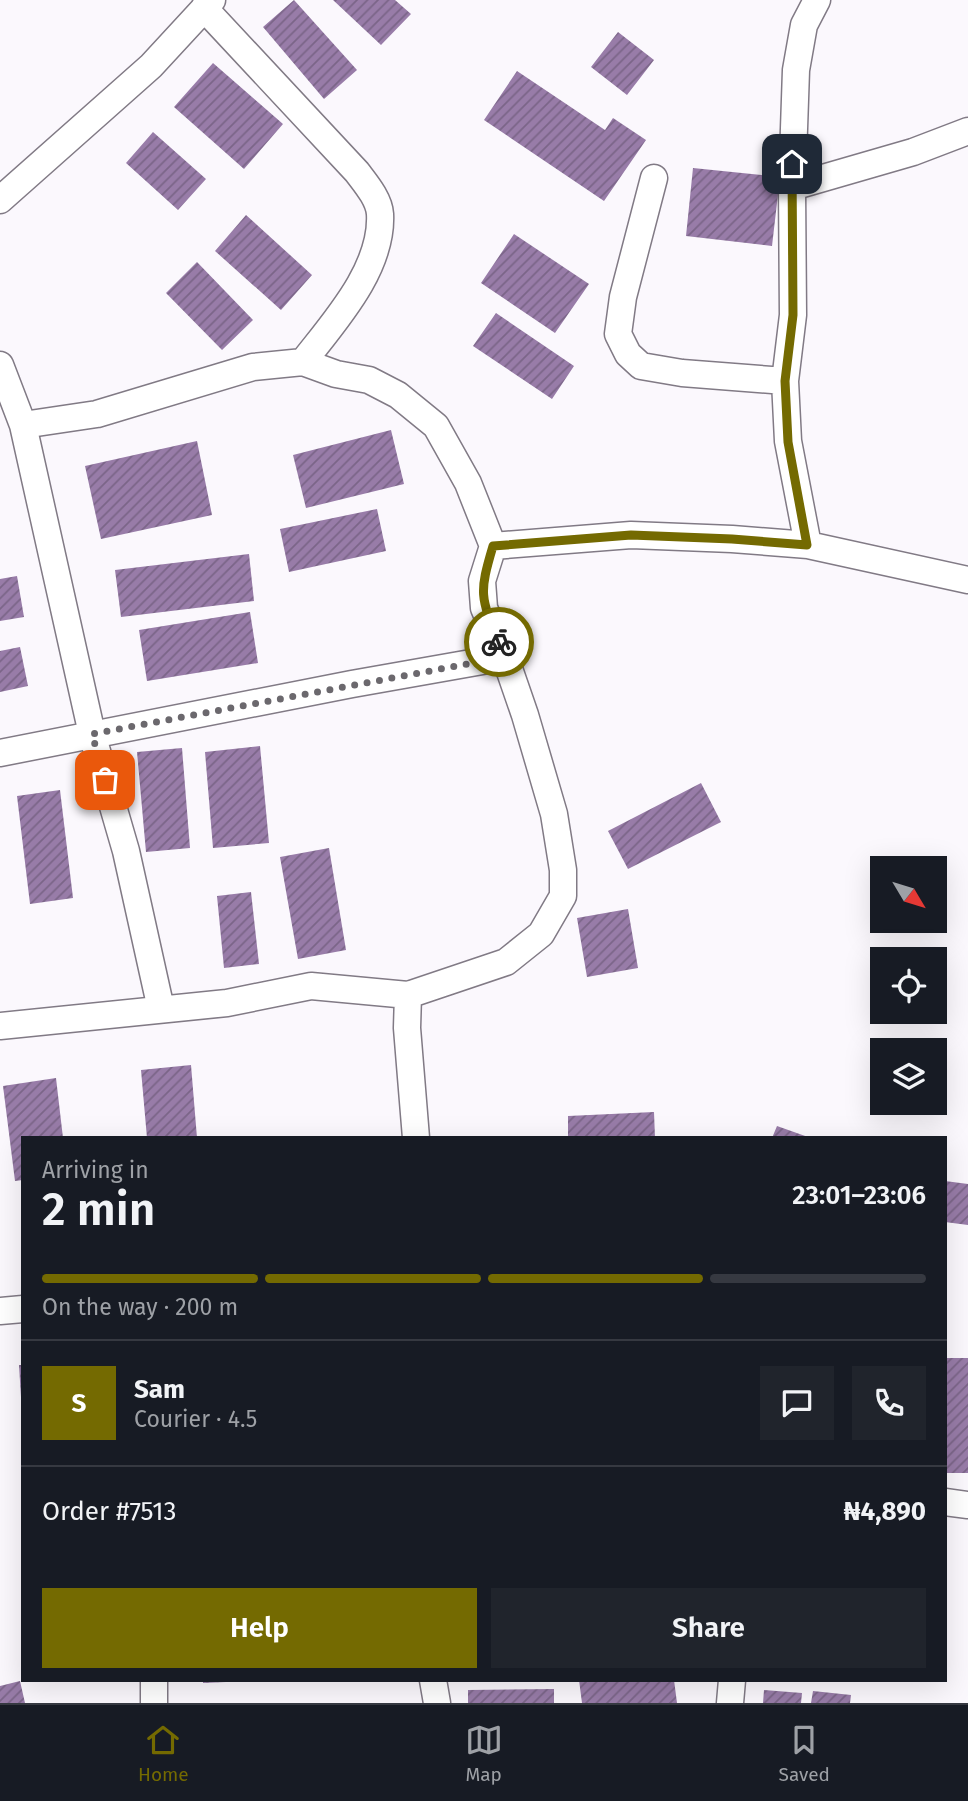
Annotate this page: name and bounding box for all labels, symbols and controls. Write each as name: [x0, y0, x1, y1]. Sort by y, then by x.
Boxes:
pin: [762, 134, 822, 194]
icon: home: [773, 145, 811, 183]
courier: [464, 607, 534, 677]
icon: bike: [480, 623, 518, 661]
pin: [75, 750, 135, 810]
icon: bag: [86, 761, 124, 799]
north arrow: [870, 856, 947, 933]
map controls: [870, 856, 947, 1115]
button: locate: [870, 947, 947, 1024]
button: layers: [870, 1038, 947, 1115]
text: Arriving in: [42, 1156, 149, 1184]
text: 23:01–23:06: [792, 1180, 926, 1211]
text: 2 min: [42, 1182, 155, 1237]
text: On the way · 200 m: [42, 1293, 238, 1321]
button: chat: [760, 1366, 834, 1440]
button: phone: [852, 1366, 926, 1440]
text: Sam: [134, 1374, 185, 1405]
text: S: [72, 1388, 86, 1419]
text: Courier · 4.5: [134, 1405, 257, 1433]
text: Order #7513: [42, 1496, 177, 1527]
text: ₦4,890: [844, 1496, 926, 1527]
button: Help: [42, 1588, 477, 1668]
button: Share: [491, 1588, 926, 1668]
tab: Home: [138, 1721, 189, 1786]
tab: Map: [465, 1721, 503, 1786]
tab: Saved: [779, 1721, 830, 1786]

